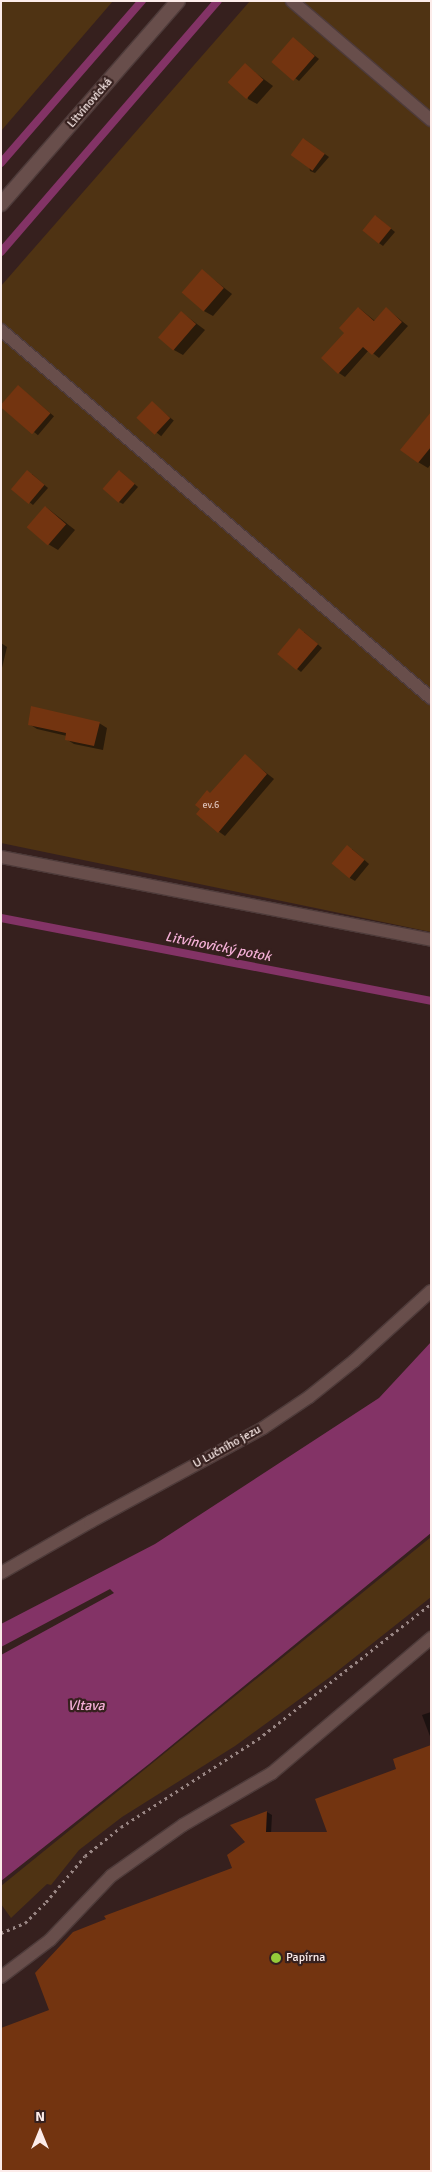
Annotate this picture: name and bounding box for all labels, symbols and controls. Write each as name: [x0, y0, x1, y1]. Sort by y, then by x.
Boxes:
street label: Litvínovická: [64, 75, 116, 131]
house number: ev.6: [203, 800, 219, 812]
water label: Litvínovický potok: [164, 928, 272, 966]
street label: U Lučního jezu: [191, 1422, 263, 1472]
water label: Vltava: [67, 1698, 105, 1714]
place label: Papírna: [286, 1951, 325, 1965]
marker: Papírna: [270, 1952, 282, 1964]
north arrow: [15, 2107, 65, 2157]
text: N: [35, 2108, 45, 2125]

